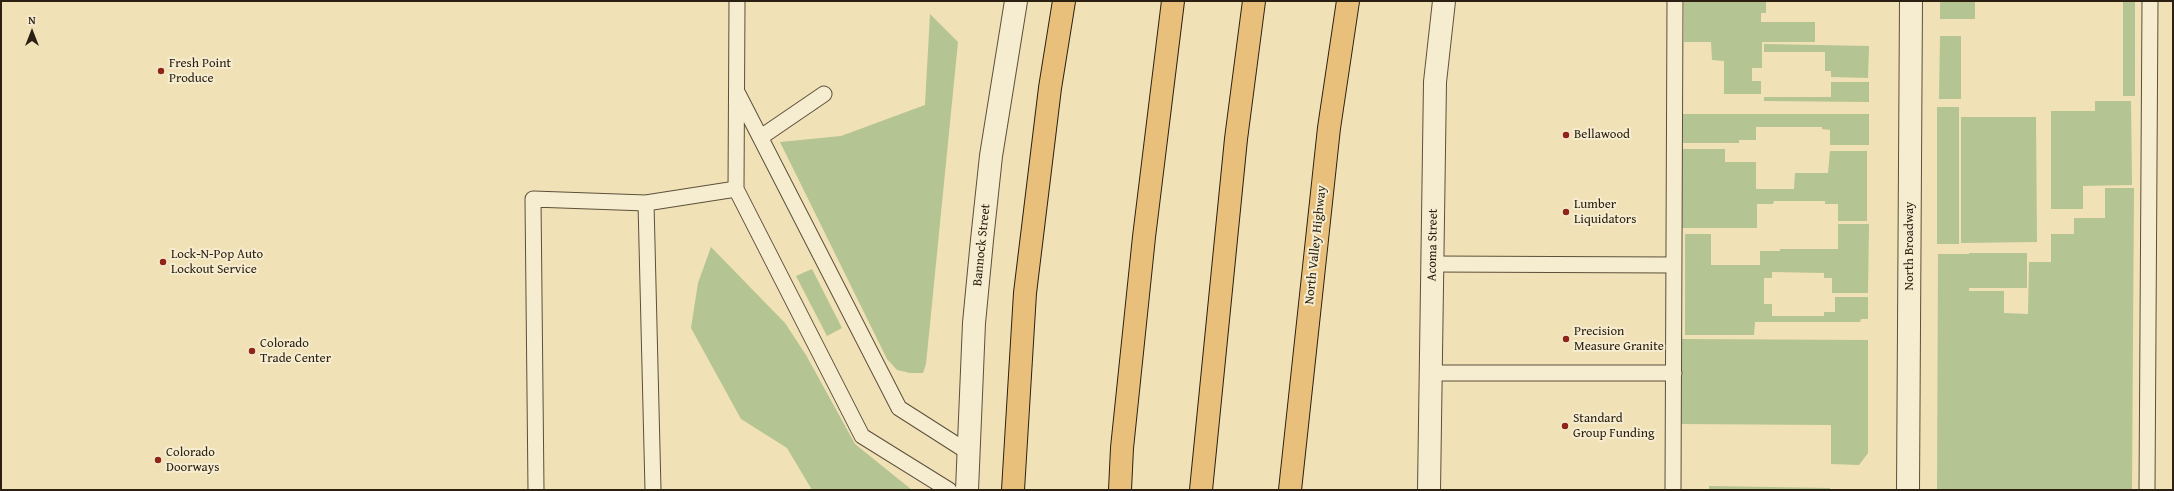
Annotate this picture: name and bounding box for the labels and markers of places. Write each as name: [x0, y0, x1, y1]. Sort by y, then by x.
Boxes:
place label: Fresh Point Produce: [169, 56, 231, 87]
marker: Fresh Point Produce: [156, 66, 166, 76]
place label: Bellawood: [1574, 127, 1630, 143]
marker: Bellawood: [1561, 130, 1571, 140]
place label: Lumber Liquidators: [1574, 197, 1636, 228]
marker: Lumber Liquidators: [1561, 207, 1571, 217]
place label: Lock-N-Pop Auto Lockout Service: [171, 247, 263, 278]
marker: Lock-N-Pop Auto Lockout Service: [158, 257, 168, 267]
place label: Precision Measure Granite: [1574, 324, 1664, 355]
marker: Precision Measure Granite: [1561, 334, 1571, 344]
place label: Colorado Trade Center: [260, 336, 331, 367]
marker: Colorado Trade Center: [247, 346, 257, 356]
place label: Standard Group Funding: [1573, 411, 1654, 442]
marker: Standard Group Funding: [1560, 421, 1570, 431]
place label: Colorado Doorways: [166, 445, 219, 476]
marker: Colorado Doorways: [153, 455, 163, 465]

